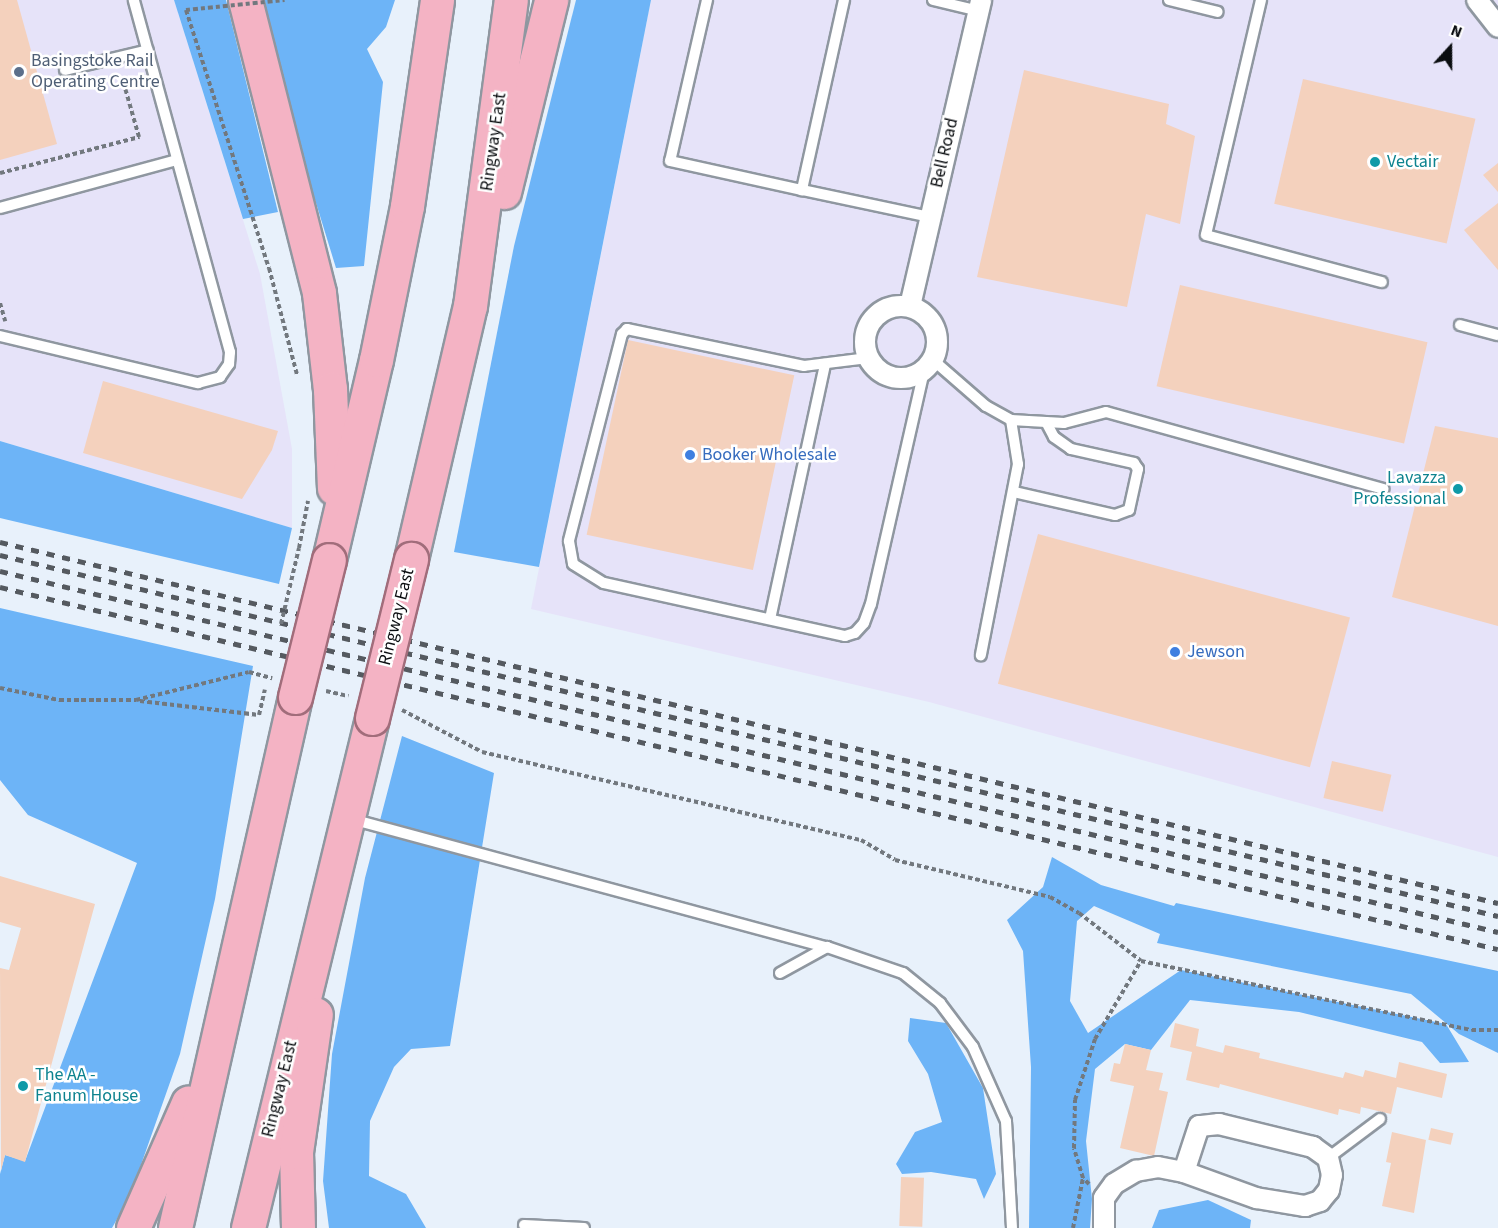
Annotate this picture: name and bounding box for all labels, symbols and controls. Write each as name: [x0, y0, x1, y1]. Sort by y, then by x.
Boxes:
north arrow: [1420, 18, 1480, 78]
text: N: [1448, 19, 1465, 43]
place label: Basingstoke Rail Operating Centre: [31, 51, 160, 94]
marker: Basingstoke Rail Operating Centre: [12, 65, 26, 79]
street label: Ringway East: [476, 91, 512, 193]
street label: Bell Road: [926, 116, 964, 190]
place label: Vectair: [1387, 151, 1438, 173]
marker: Vectair: [1368, 155, 1382, 169]
place label: Booker Wholesale: [702, 444, 837, 466]
marker: Booker Wholesale: [683, 448, 697, 462]
place label: Lavazza Professional: [1353, 468, 1446, 510]
marker: Lavazza Professional: [1451, 482, 1465, 496]
street label: Ringway East: [375, 566, 419, 668]
place label: Jewson: [1187, 641, 1245, 663]
marker: Jewson: [1168, 645, 1182, 659]
street label: Ringway East: [258, 1038, 302, 1140]
place label: The AA - Fanum House: [35, 1065, 138, 1108]
marker: The AA - Fanum House: [16, 1079, 30, 1093]

